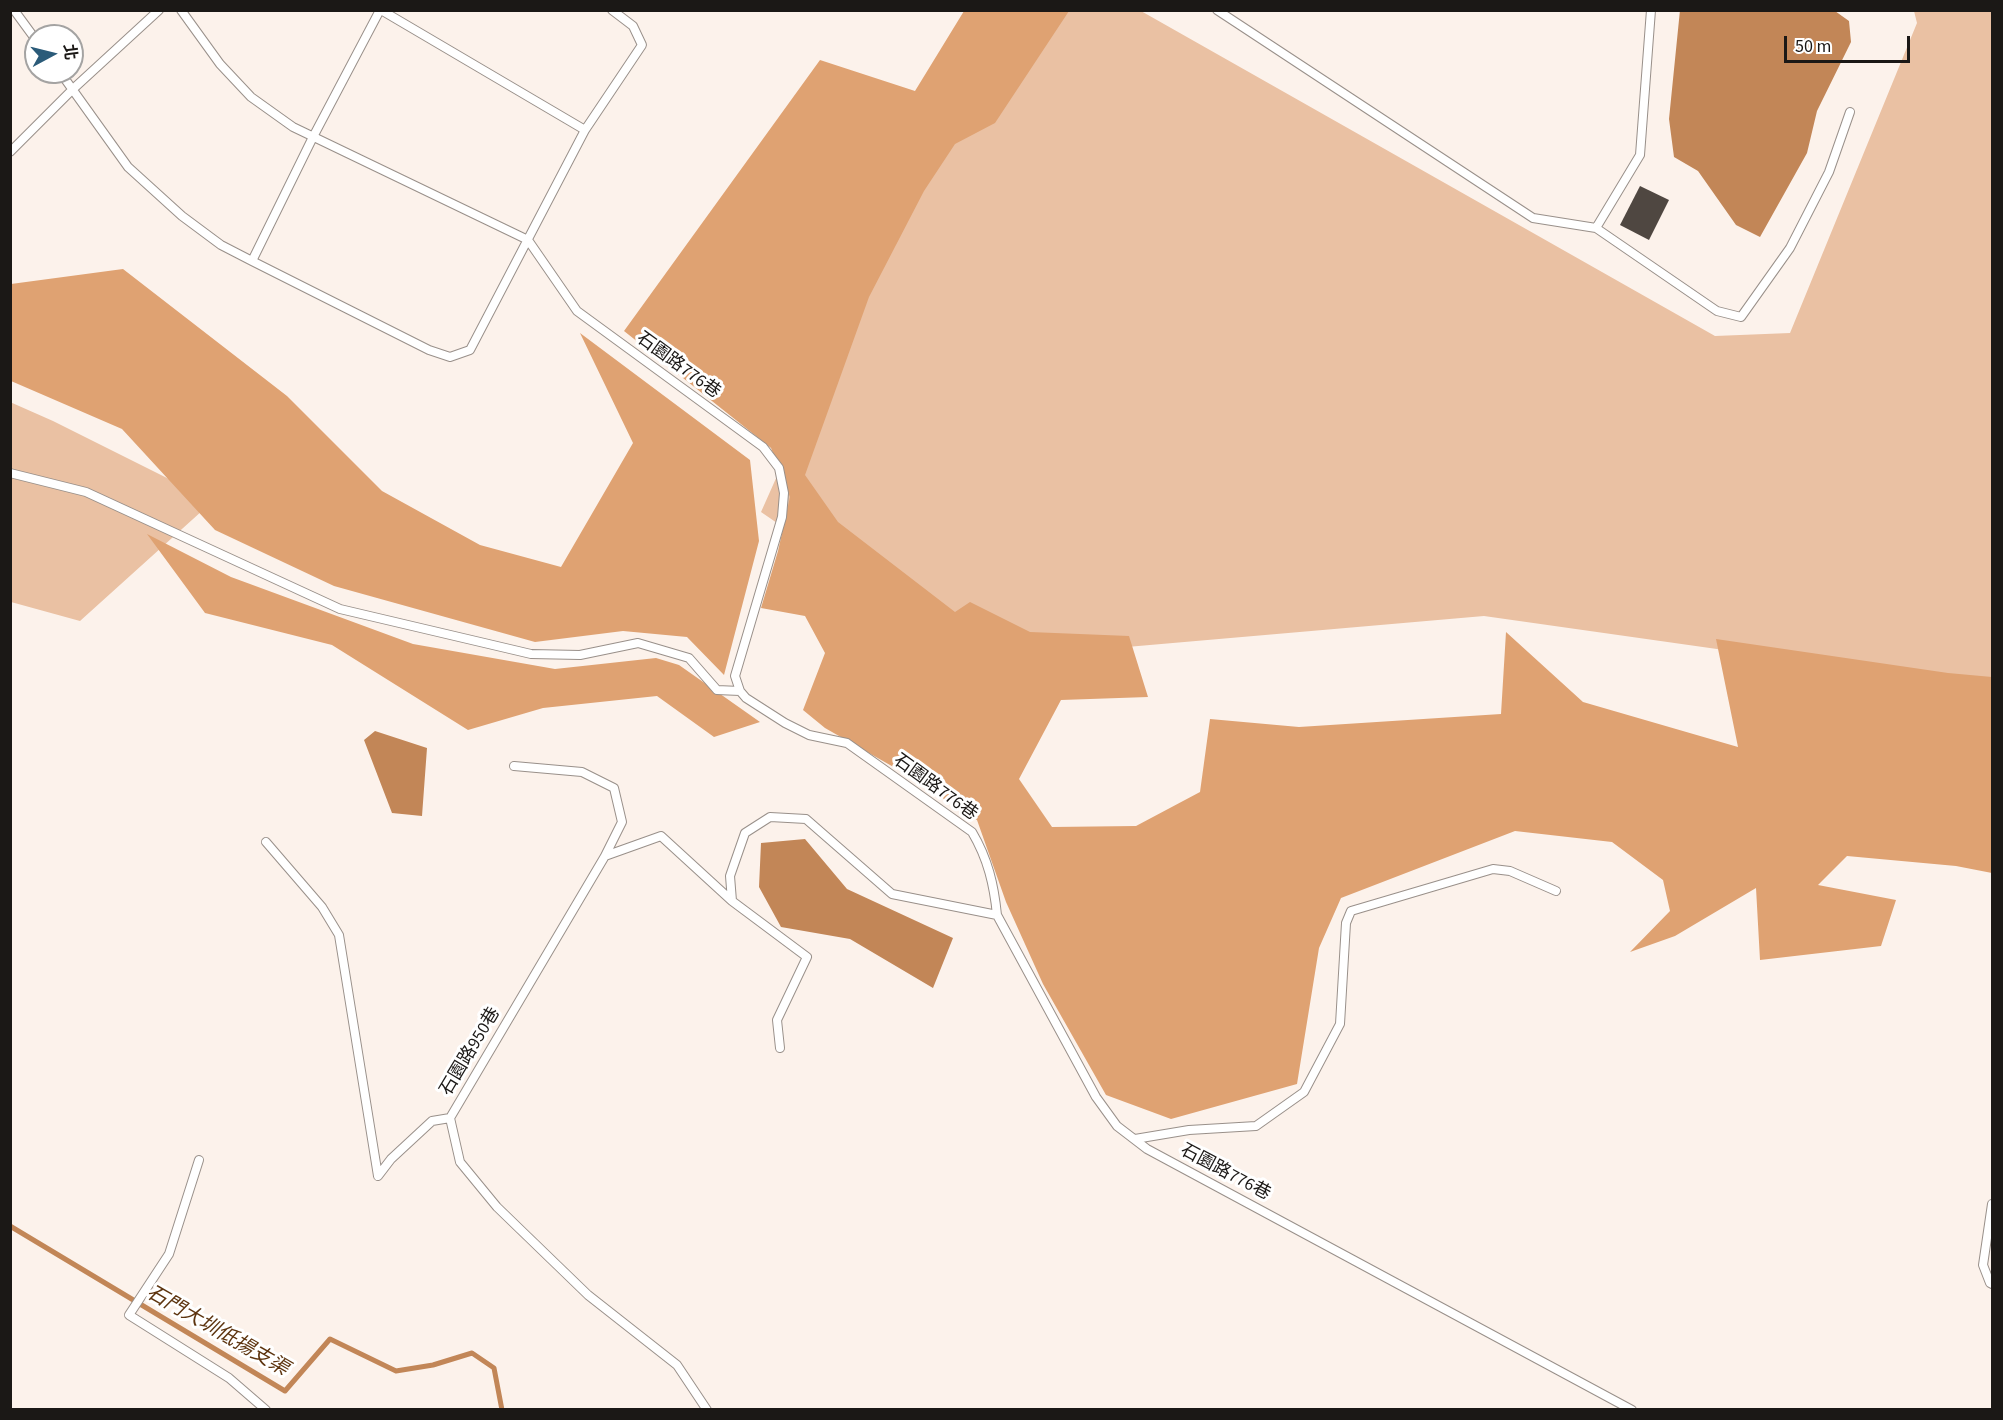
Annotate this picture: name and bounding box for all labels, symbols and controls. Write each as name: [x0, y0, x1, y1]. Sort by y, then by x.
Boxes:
north arrow: [24, 24, 84, 84]
scale bar: [1787, 24, 1913, 62]
text: 50 m: [1795, 34, 1831, 59]
text: 北: [58, 43, 82, 61]
street label: 石園路776巷: [632, 328, 724, 404]
street label: 石園路776巷: [889, 750, 981, 826]
street label: 石園路950巷: [436, 1004, 506, 1100]
street label: 石園路776巷: [1176, 1140, 1274, 1206]
water label: 石門大圳低揚支渠: [142, 1282, 292, 1382]

